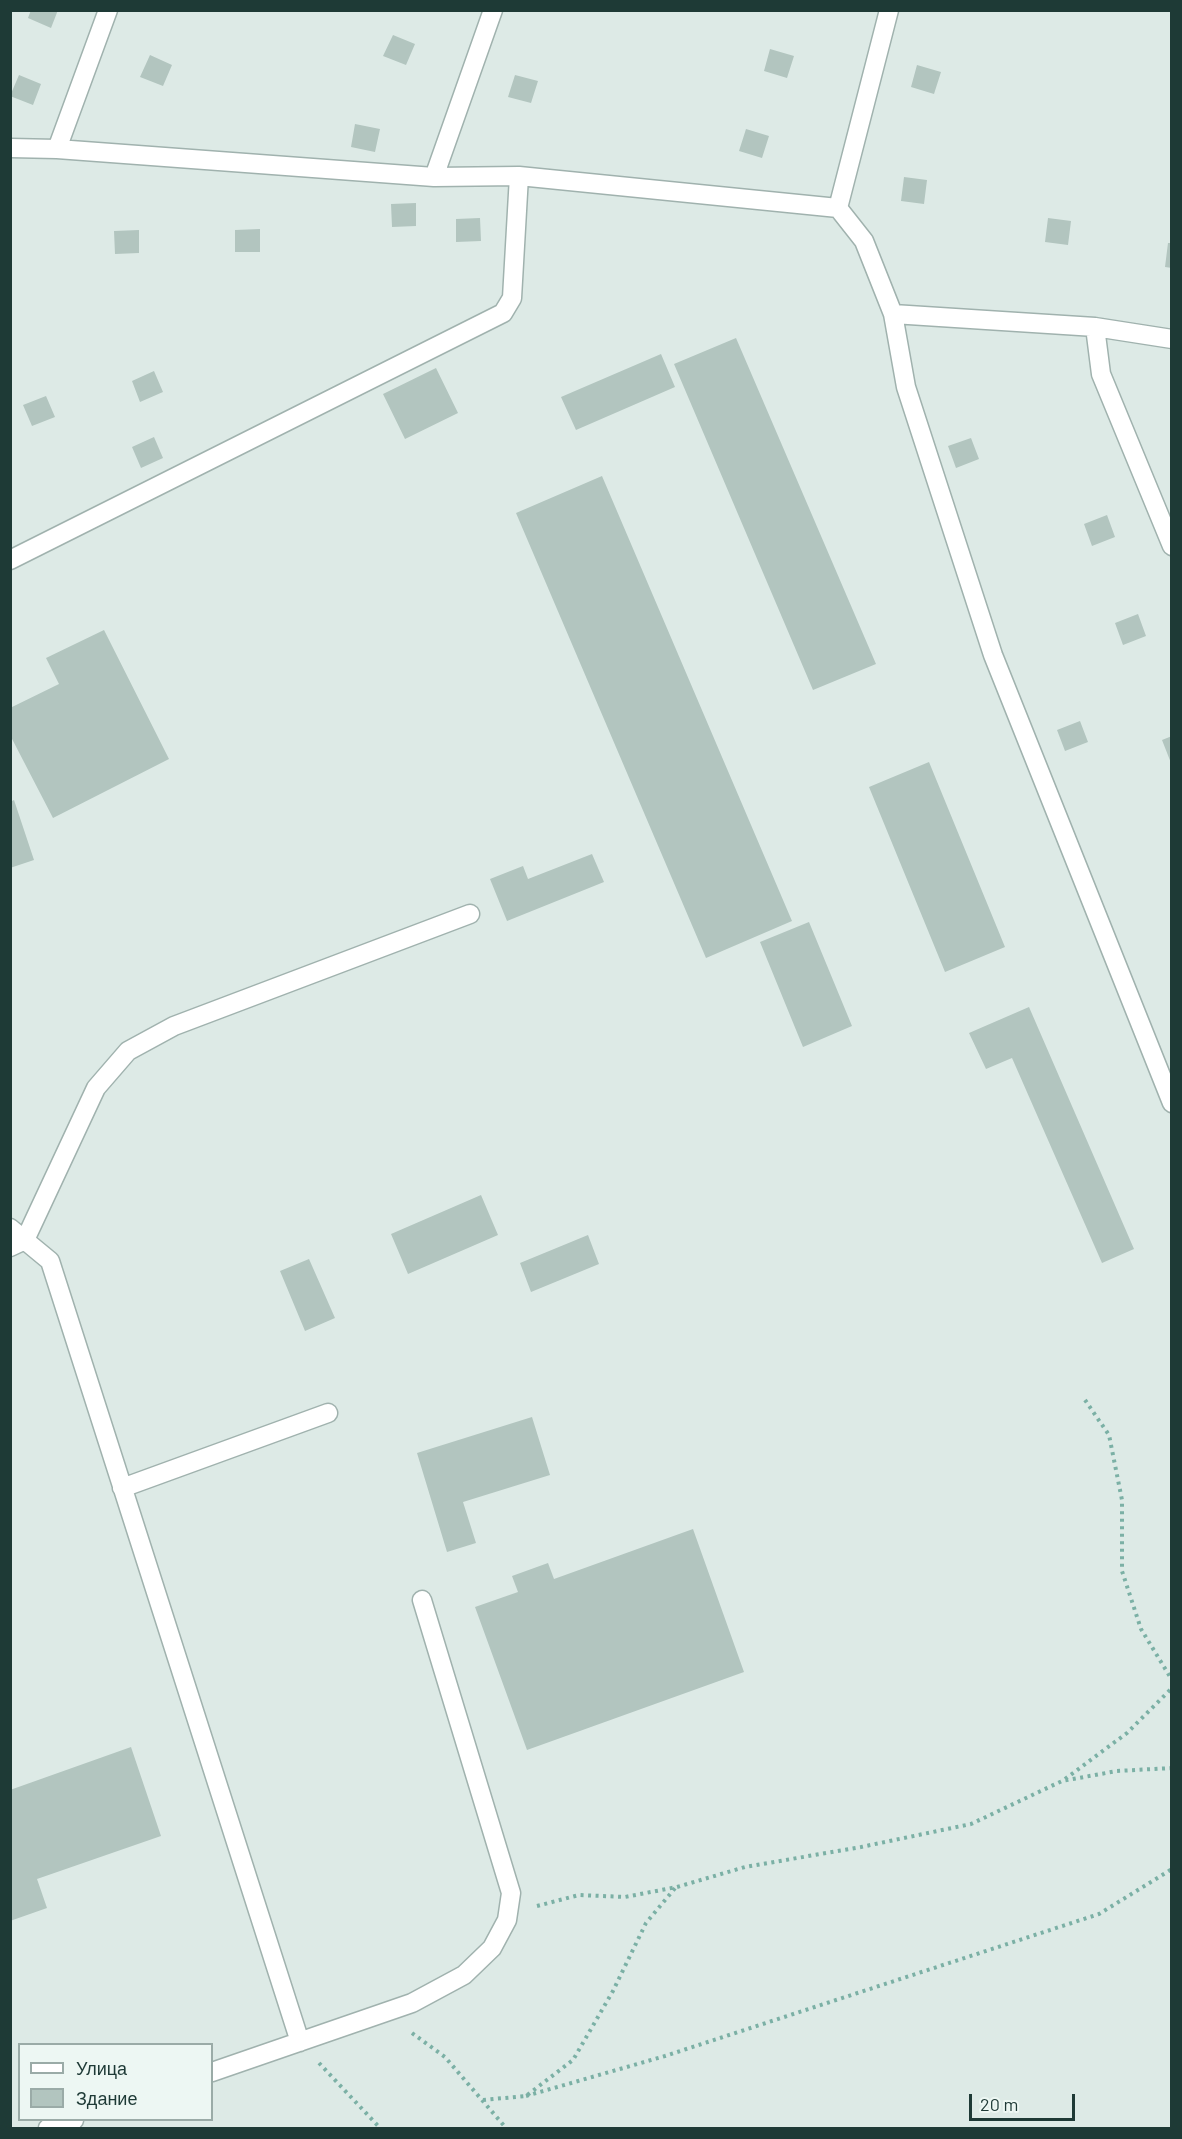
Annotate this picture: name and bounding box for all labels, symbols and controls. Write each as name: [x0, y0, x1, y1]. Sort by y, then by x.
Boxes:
legend: [18, 2043, 213, 2121]
text: Улица: [76, 2057, 127, 2079]
scale bar: [972, 2082, 1078, 2120]
text: Здание: [76, 2087, 137, 2109]
text: 20 m: [980, 2093, 1018, 2115]

